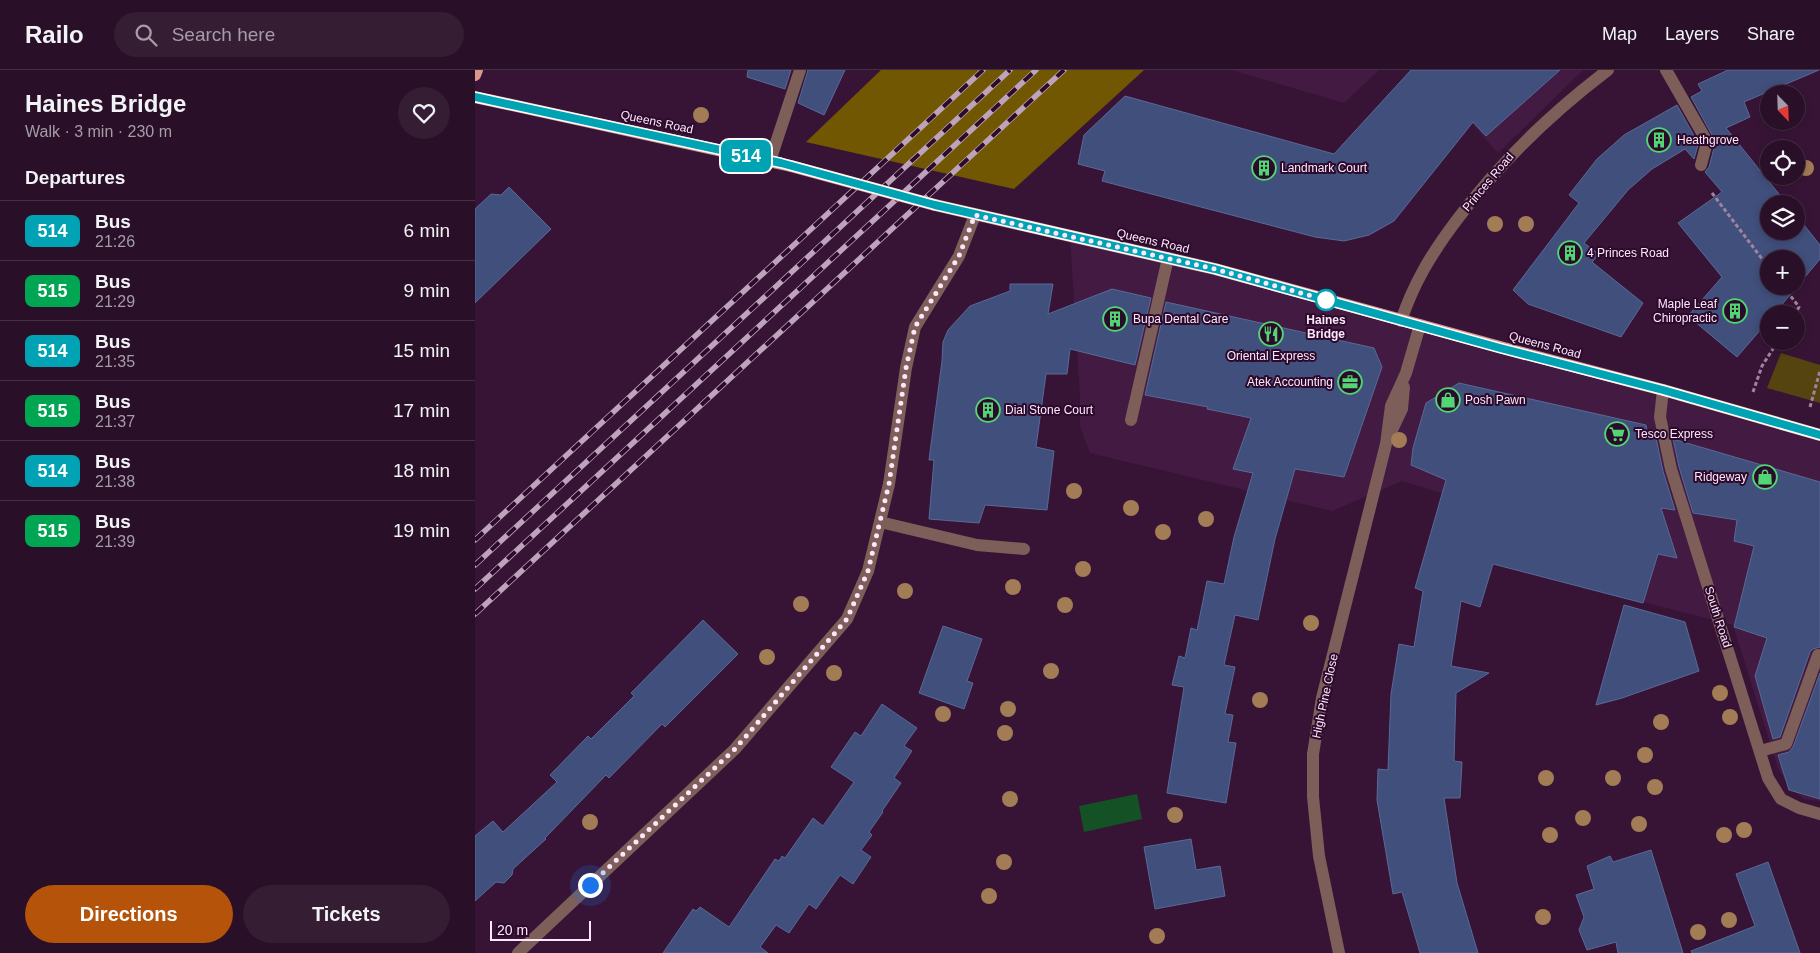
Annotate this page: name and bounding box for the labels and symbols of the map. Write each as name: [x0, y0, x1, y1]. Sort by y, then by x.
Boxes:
north arrow: [1760, 85, 1805, 130]
street label: Queens Road: [619, 107, 695, 137]
building icon: Heathgrove: [1646, 127, 1672, 153]
place label: Heathgrove: [1677, 133, 1739, 147]
line badge: 514: [717, 140, 775, 172]
street label: Princes Road: [1459, 150, 1517, 214]
building icon: Landmark Court: [1251, 155, 1277, 181]
place label: Landmark Court: [1281, 161, 1368, 175]
street label: Queens Road: [1115, 226, 1191, 256]
building icon: 4 Princes Road: [1557, 240, 1583, 266]
place label: 4 Princes Road: [1587, 246, 1669, 260]
marker: Haines Bridge: [1315, 289, 1337, 311]
place label: Maple Leaf Chiropractic: [1653, 297, 1718, 325]
building icon: Maple Leaf Chiropractic: [1722, 298, 1748, 324]
building icon: Bupa Dental Care: [1102, 306, 1128, 332]
place label: Bupa Dental Care: [1133, 312, 1229, 326]
place label: Haines Bridge: [1306, 313, 1346, 341]
restaurant icon: Oriental Express: [1258, 321, 1284, 347]
street label: Queens Road: [1507, 329, 1583, 361]
place label: Oriental Express: [1227, 349, 1315, 363]
office icon: Atek Accounting: [1337, 369, 1363, 395]
place label: Atek Accounting: [1247, 375, 1333, 389]
shop icon: Posh Pawn: [1435, 387, 1461, 413]
place label: Posh Pawn: [1465, 393, 1526, 407]
building icon: Dial Stone Court: [975, 397, 1001, 423]
place label: Dial Stone Court: [1005, 403, 1094, 417]
supermarket icon: Tesco Express: [1604, 421, 1630, 447]
place label: Tesco Express: [1635, 427, 1713, 441]
shop icon: Ridgeway: [1752, 464, 1778, 490]
place label: Ridgeway: [1694, 470, 1747, 484]
street label: South Road: [1702, 585, 1734, 649]
street label: High Pine Close: [1309, 652, 1341, 740]
your location: [578, 873, 603, 898]
scale bar: [490, 918, 591, 941]

